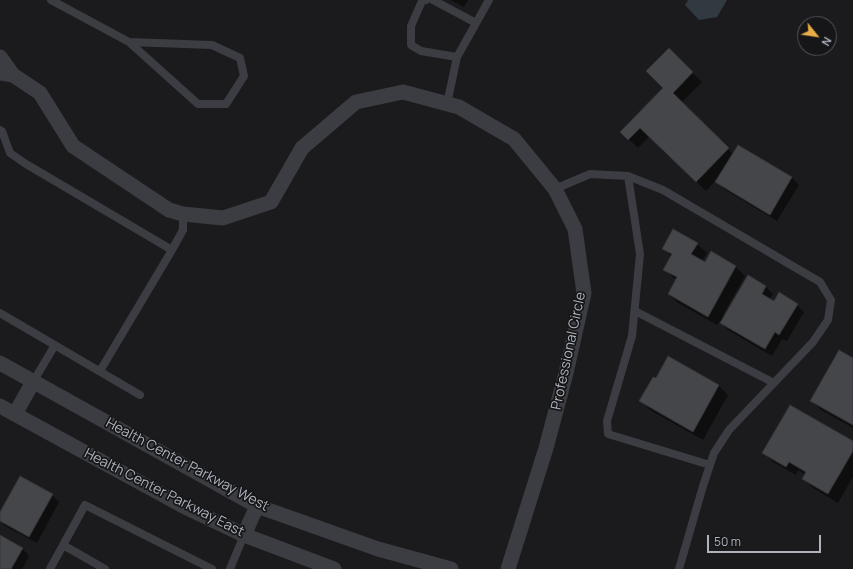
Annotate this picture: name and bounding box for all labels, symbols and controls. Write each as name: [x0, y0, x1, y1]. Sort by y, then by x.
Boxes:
north arrow: [797, 16, 837, 56]
text: N: [818, 35, 835, 49]
street label: Professional Circle: [548, 291, 590, 411]
street label: Health Center Parkway West: [103, 415, 271, 515]
street label: Health Center Parkway East: [81, 445, 247, 541]
scale bar: [709, 527, 823, 553]
text: 50 m: [714, 533, 741, 550]

